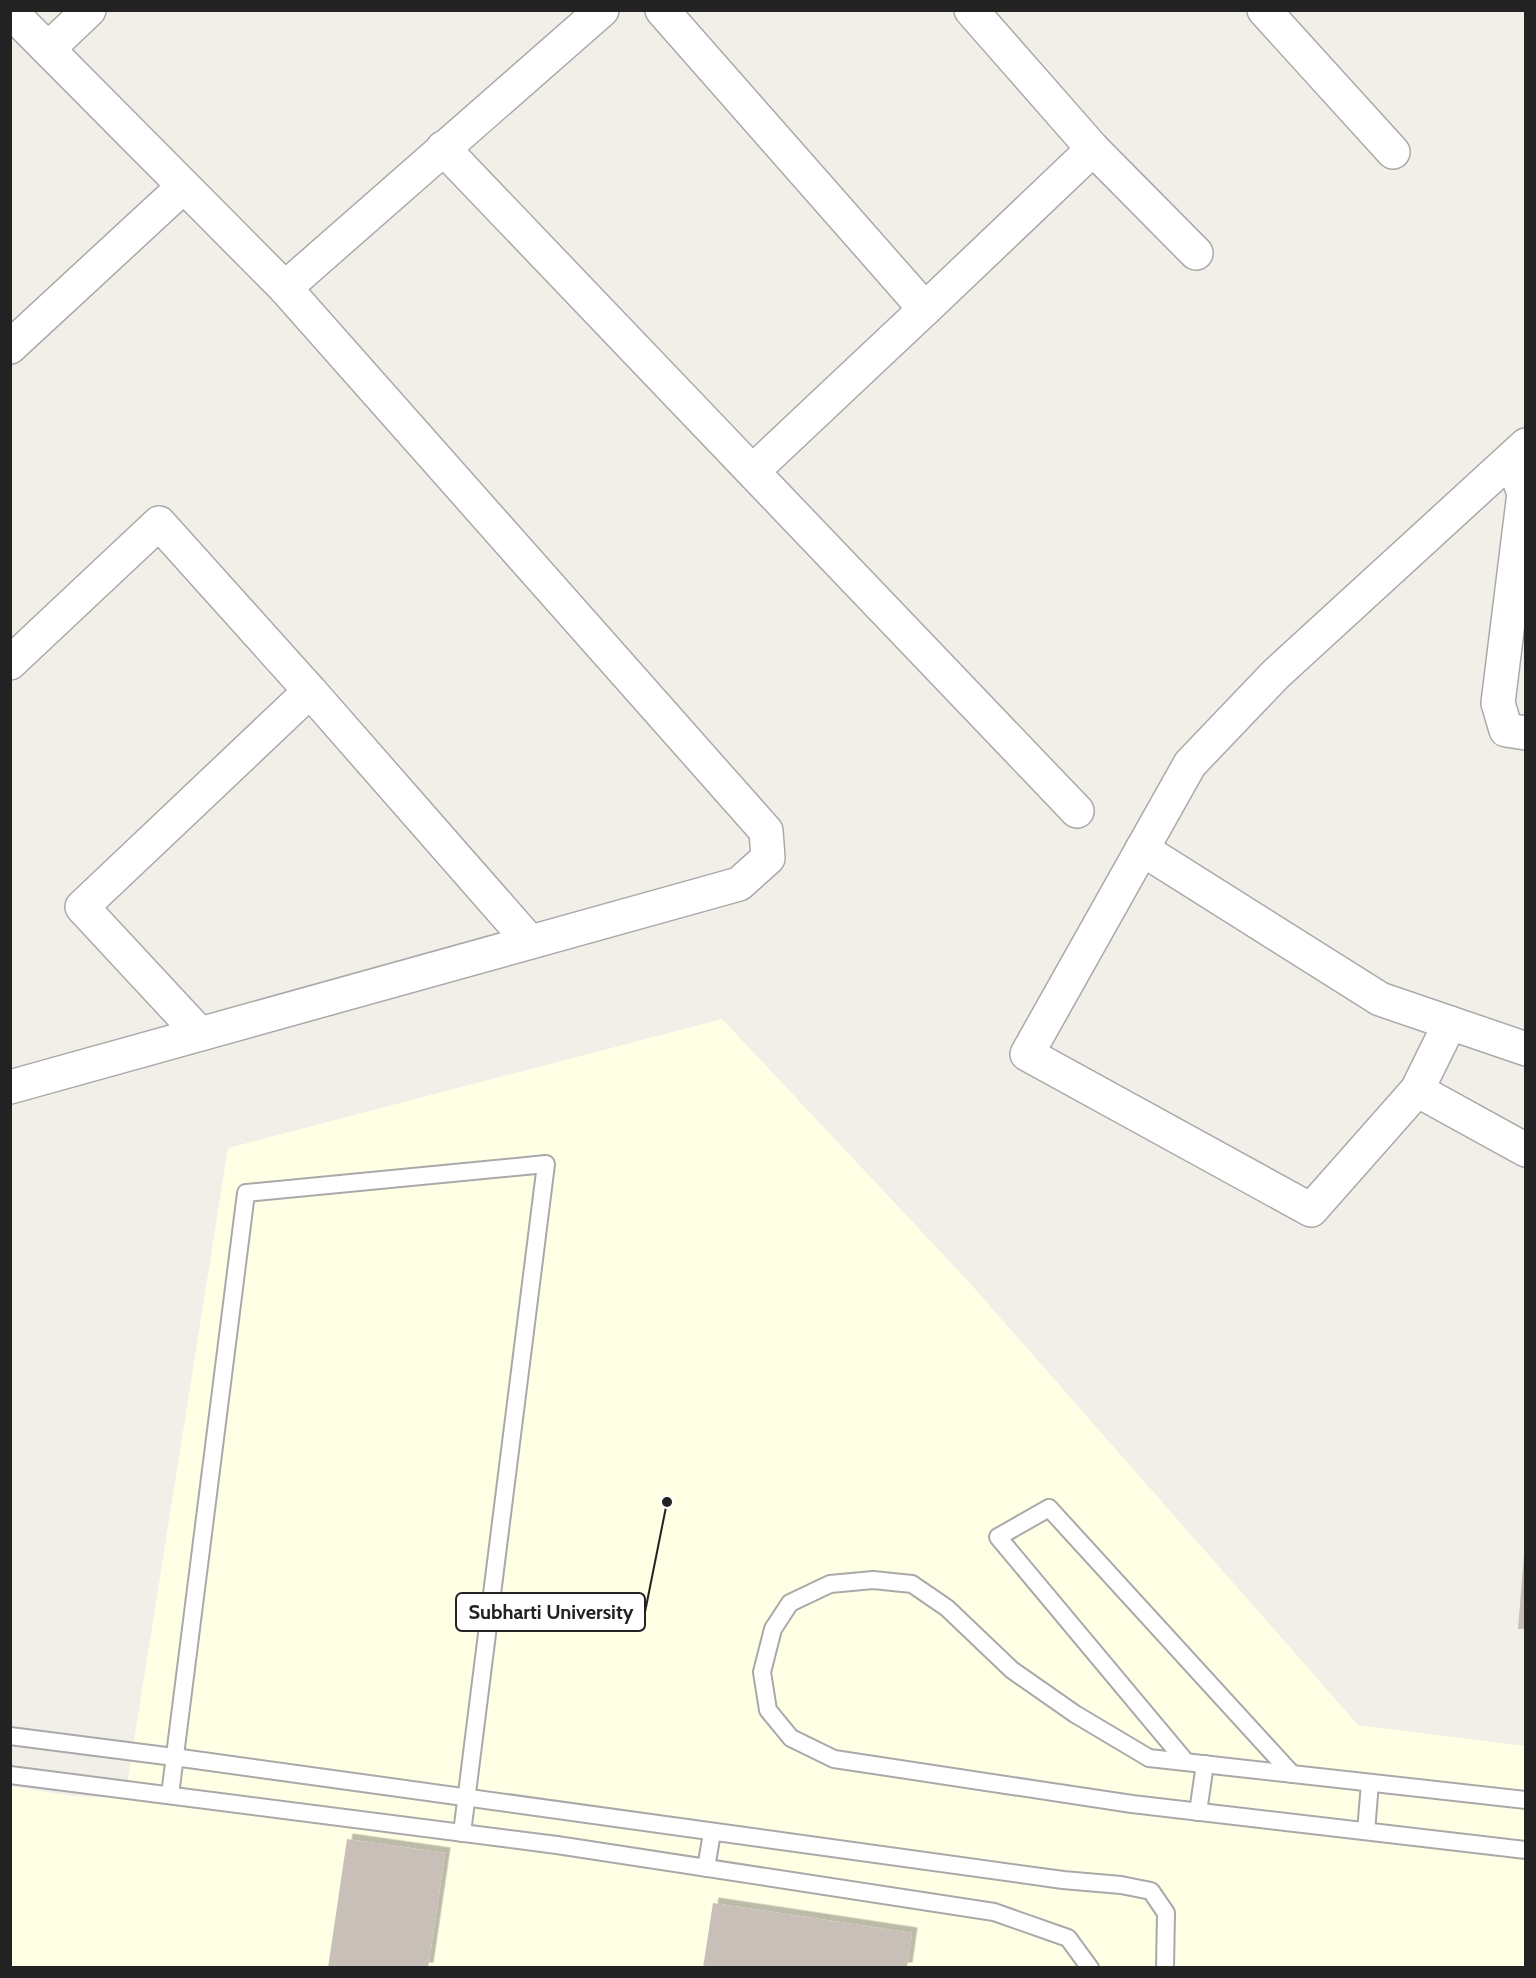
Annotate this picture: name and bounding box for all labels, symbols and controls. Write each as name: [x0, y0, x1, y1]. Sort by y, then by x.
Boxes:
callout: Subharti University: [456, 1593, 645, 1631]
text: Subharti University: [468, 1600, 634, 1624]

